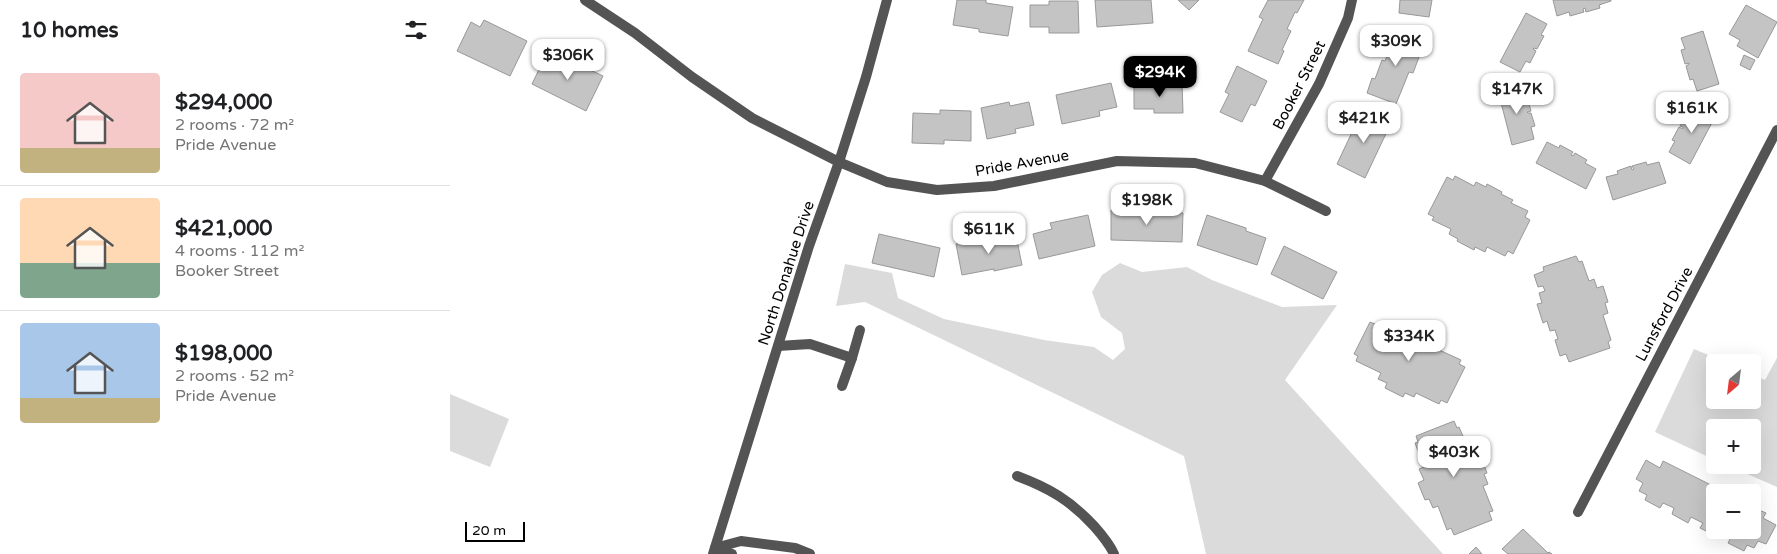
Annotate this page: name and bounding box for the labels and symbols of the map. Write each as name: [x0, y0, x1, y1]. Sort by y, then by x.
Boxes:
pin: $309K: [1361, 24, 1431, 67]
street label: Booker Street: [1269, 37, 1329, 133]
pin: $306K: [533, 38, 603, 81]
pin: $294K: [1125, 56, 1195, 98]
pin: $147K: [1482, 72, 1552, 115]
pin: $161K: [1657, 92, 1727, 134]
pin: $421K: [1329, 102, 1399, 144]
street label: Pride Avenue: [974, 146, 1070, 180]
pin: $198K: [1112, 184, 1182, 226]
street label: North Donahue Drive: [754, 199, 818, 347]
pin: $611K: [954, 212, 1024, 255]
street label: Lunsford Drive: [1632, 264, 1696, 364]
pin: $334K: [1374, 320, 1444, 362]
north arrow: [1706, 354, 1761, 409]
pin: $403K: [1419, 436, 1489, 478]
scale bar: [465, 519, 525, 542]

